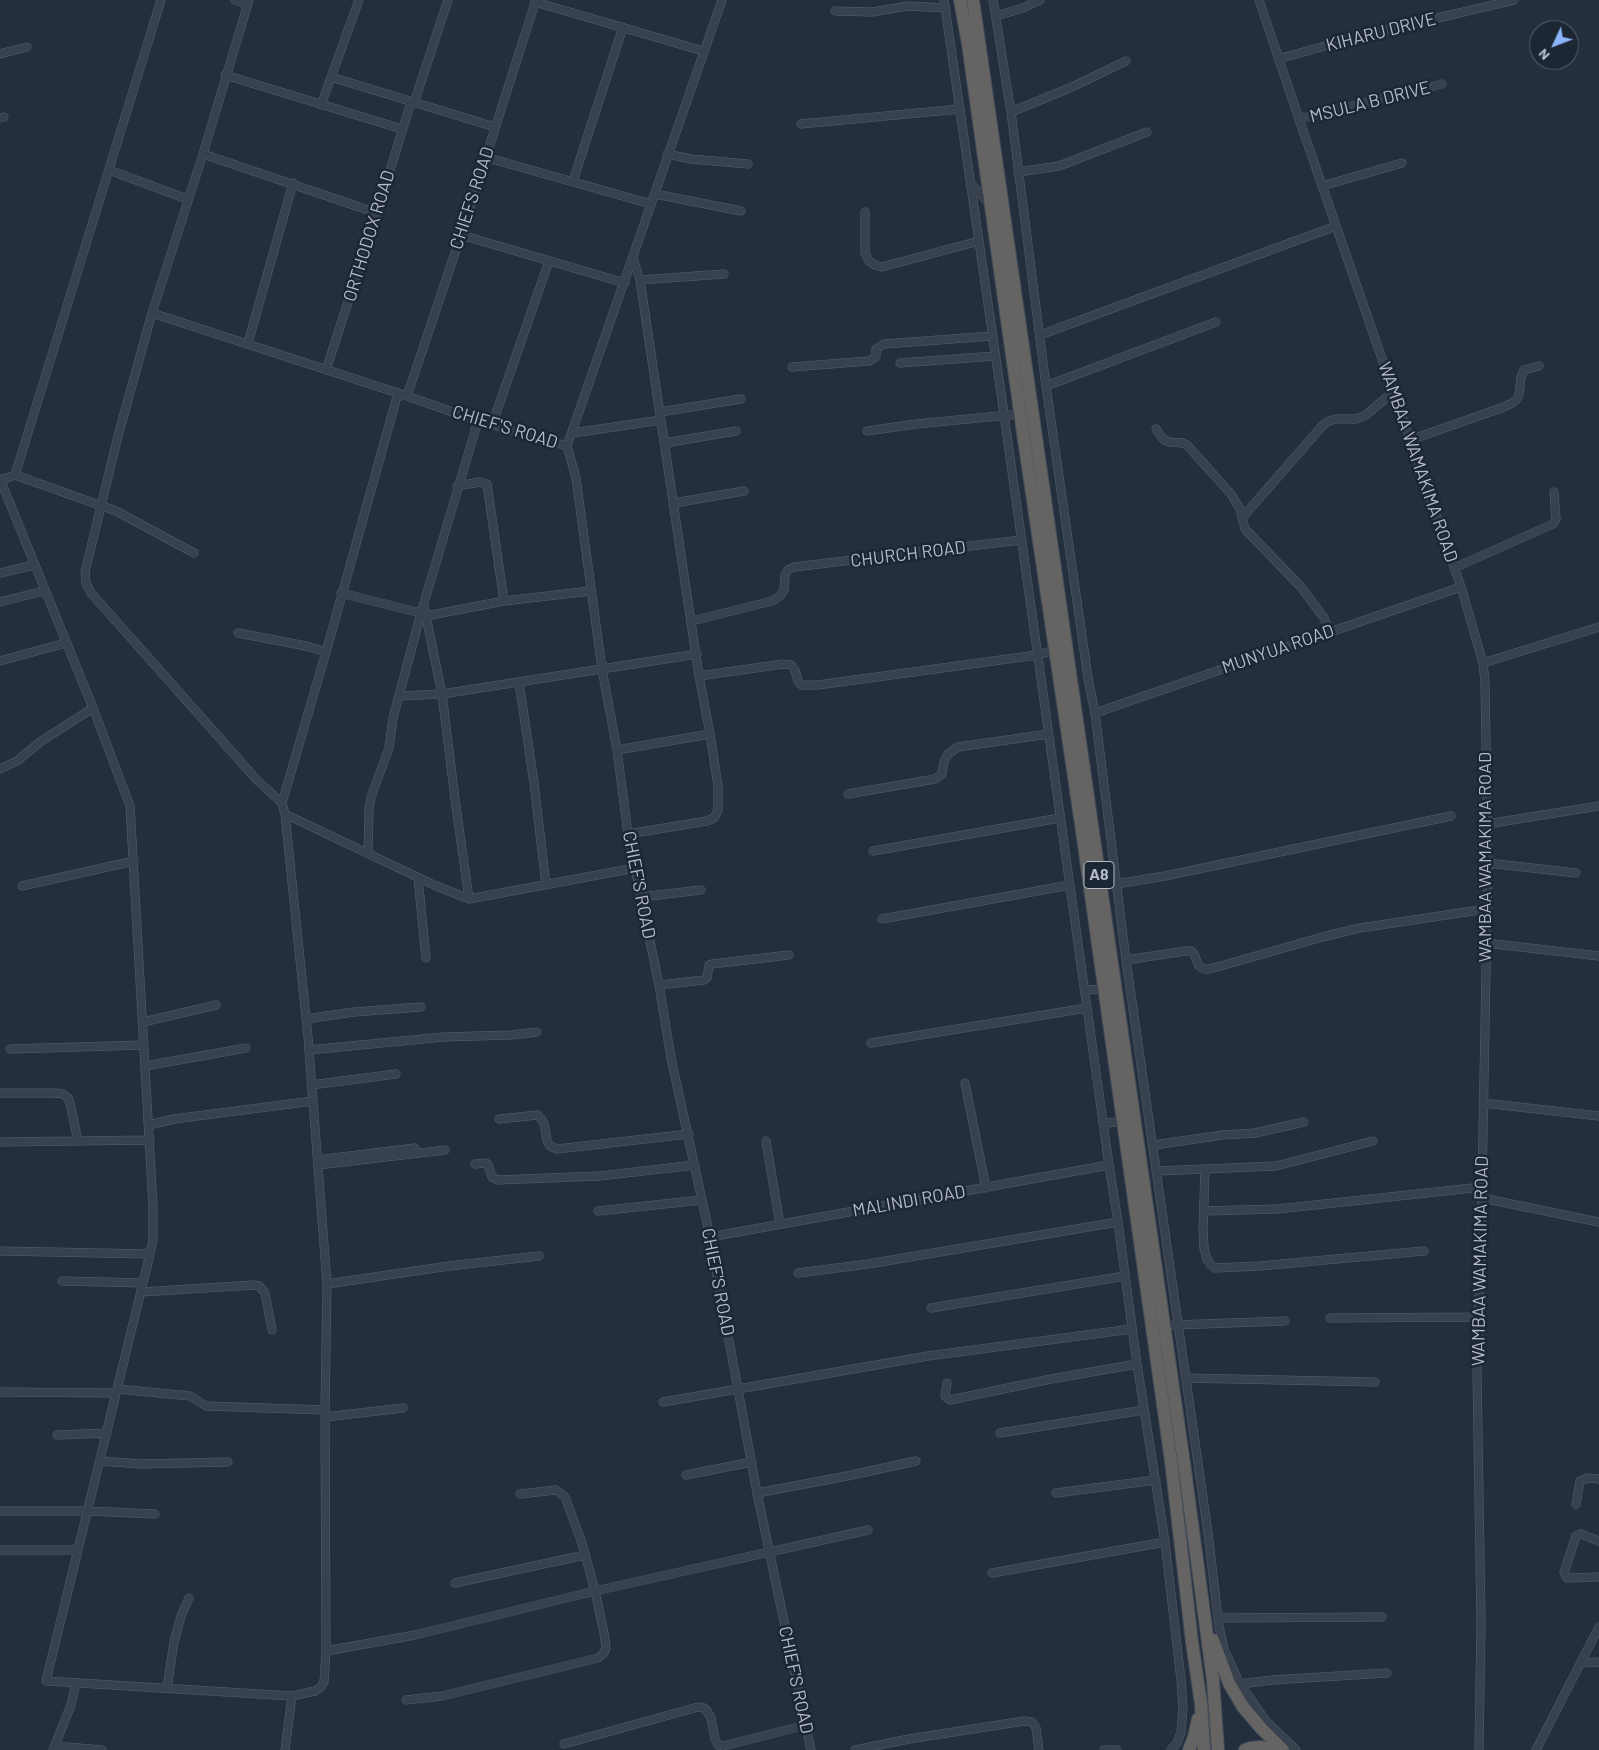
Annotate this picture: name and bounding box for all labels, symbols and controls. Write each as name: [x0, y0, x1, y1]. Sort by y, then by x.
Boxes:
street label: KIHARU DRIVE: [1324, 8, 1438, 56]
north arrow: [1529, 20, 1579, 70]
text: N: [1534, 46, 1553, 64]
street label: MSULA B DRIVE: [1307, 77, 1433, 127]
street label: CHIEFS ROAD: [445, 144, 499, 252]
street label: ORTHODOX ROAD: [339, 168, 399, 304]
street label: WAMBAA WAMAKIMA ROAD: [1374, 359, 1462, 565]
street label: CHIEF'S ROAD: [450, 401, 560, 453]
street label: CHURCH ROAD: [849, 536, 967, 572]
street label: MUNYUA ROAD: [1219, 620, 1337, 678]
street label: WAMBAA WAMAKIMA ROAD: [1474, 752, 1496, 962]
street label: CHIEF'S ROAD: [618, 829, 660, 941]
road number: A8: [1084, 862, 1114, 888]
street label: WAMBAA WAMAKIMA ROAD: [1467, 1156, 1493, 1366]
street label: MALINDI ROAD: [851, 1180, 967, 1222]
street label: CHIEF'S ROAD: [697, 1226, 739, 1338]
street label: CHIEF'S ROAD: [774, 1624, 818, 1736]

